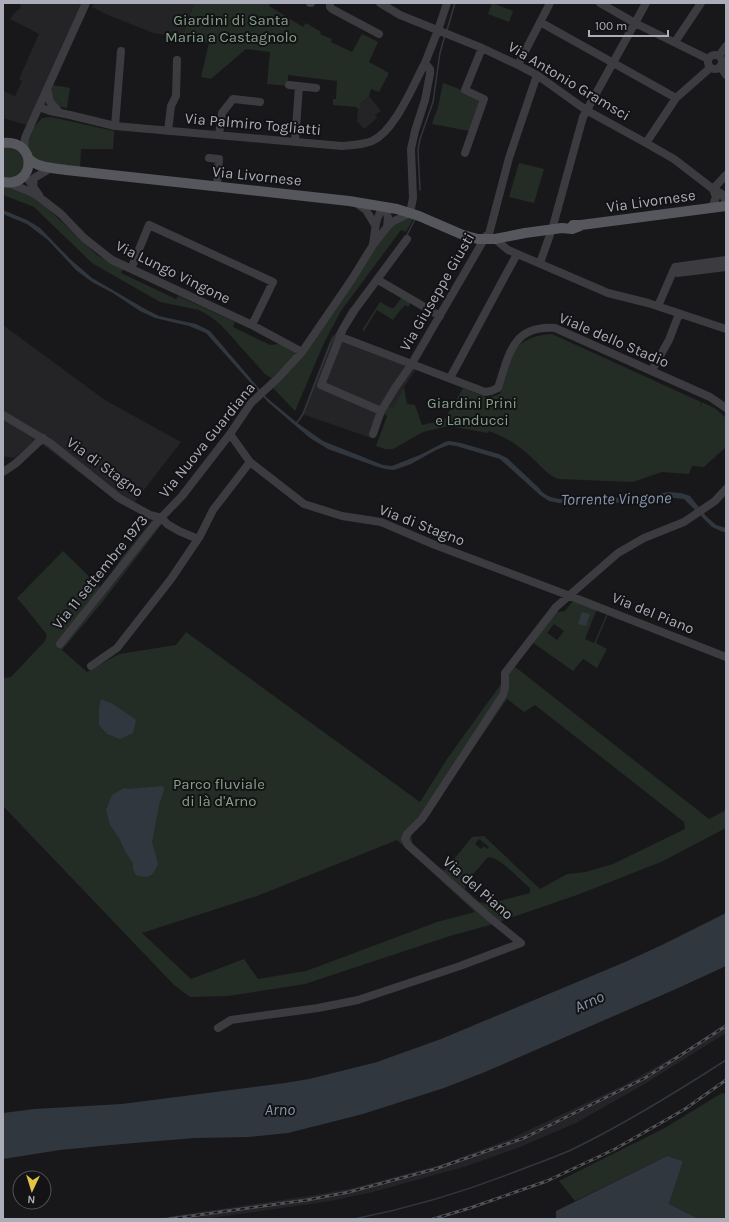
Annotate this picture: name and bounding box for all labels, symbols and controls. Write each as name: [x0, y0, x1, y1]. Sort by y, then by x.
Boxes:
park label: Giardini di Santa Maria a Castagnolo: [165, 11, 297, 46]
scale bar: [589, 12, 668, 38]
text: 100 m: [595, 19, 627, 33]
street label: Via Antonio Gramsci: [505, 37, 633, 125]
street label: Via Palmiro Togliatti: [184, 109, 322, 139]
street label: Via Livornese: [211, 162, 303, 190]
street label: Via Livornese: [605, 186, 697, 216]
street label: Via Giuseppe Giusti: [396, 230, 478, 354]
street label: Via Lungo Vingone: [113, 236, 233, 308]
street label: Viale dello Stadio: [556, 309, 672, 371]
street label: Via Nuova Guardiana: [155, 379, 259, 501]
park label: Giardini Prini e Landucci: [427, 394, 517, 429]
street label: Via di Stagno: [63, 433, 147, 501]
water label: Torrente Vingone: [561, 488, 672, 509]
street label: Via di Stagno: [377, 500, 467, 550]
street label: Via 11 settembre 1973: [48, 511, 152, 633]
street label: Via del Piano: [609, 588, 697, 638]
park label: Parco fluviale di là d'Arno: [173, 775, 265, 810]
street label: Via del Piano: [439, 853, 517, 923]
water label: Arno: [571, 987, 607, 1016]
water label: Arno: [265, 1100, 295, 1119]
north arrow: [12, 1170, 52, 1210]
text: N: [27, 1193, 36, 1206]

